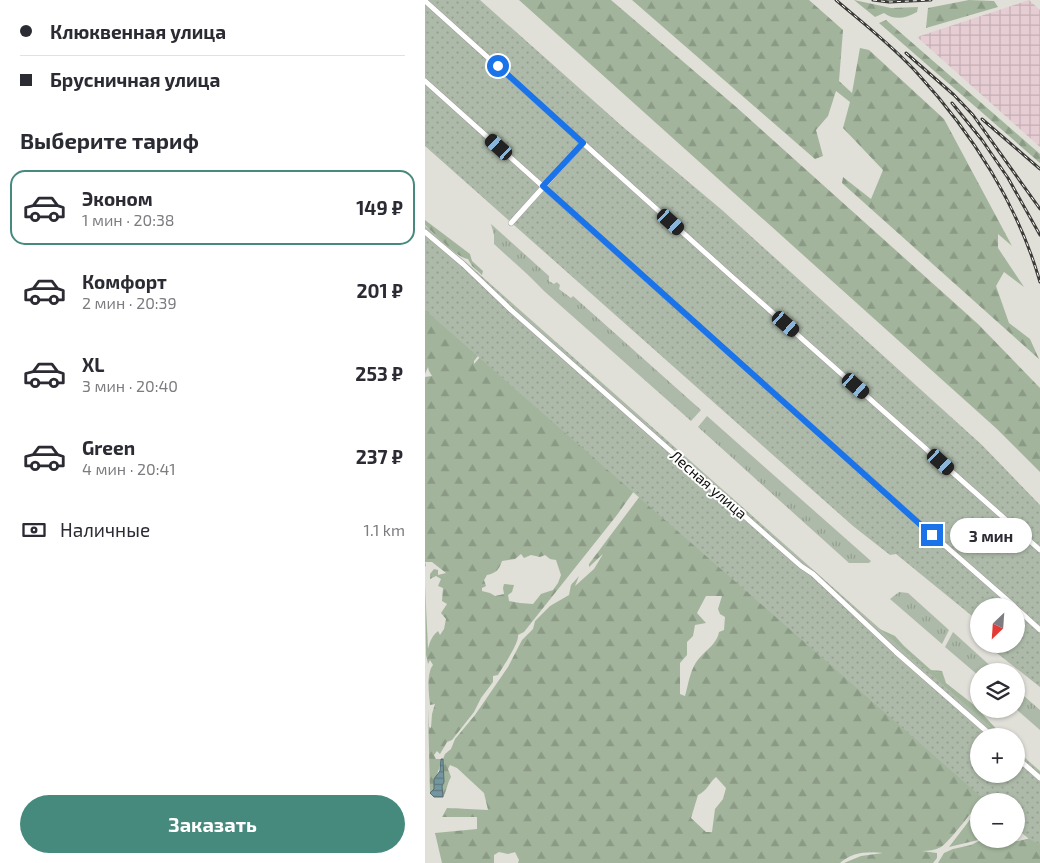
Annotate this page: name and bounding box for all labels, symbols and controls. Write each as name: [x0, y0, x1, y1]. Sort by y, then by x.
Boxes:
text: Клюквенная улица: [50, 20, 226, 43]
route start: [487, 55, 509, 77]
text: Брусничная улица: [50, 68, 220, 91]
text: Выберите тариф: [20, 127, 199, 153]
car: [482, 131, 515, 163]
icon: car: [22, 185, 67, 230]
text: Эконом: [82, 187, 153, 210]
text: 149 ₽: [356, 196, 403, 219]
car: [654, 206, 687, 238]
text: 1 мин · 20:38: [82, 210, 175, 229]
icon: car: [22, 268, 67, 313]
text: Комфорт: [82, 270, 167, 293]
text: 201 ₽: [356, 279, 403, 302]
text: 2 мин · 20:39: [82, 293, 177, 312]
car: [769, 308, 802, 340]
icon: car: [22, 351, 67, 396]
text: XL: [82, 353, 104, 376]
text: 253 ₽: [355, 362, 403, 385]
car: [839, 370, 872, 402]
text: 3 мин · 20:40: [82, 376, 178, 395]
icon: car: [22, 434, 67, 479]
text: Green: [82, 436, 135, 459]
text: 237 ₽: [356, 445, 403, 468]
street label: Лесная улица: [666, 446, 751, 523]
car: [924, 446, 957, 478]
text: 4 мин · 20:41: [82, 459, 176, 478]
icon: cash: [20, 516, 48, 544]
text: Наличные: [60, 518, 150, 541]
callout: 3 мин: [949, 518, 1032, 552]
text: 1.1 km: [364, 520, 405, 539]
route end: [921, 524, 943, 546]
text: 3 мин: [969, 526, 1013, 545]
north arrow: [970, 598, 1025, 652]
map controls: [970, 598, 1025, 848]
button: layers: [970, 663, 1025, 718]
button: +: [970, 728, 1025, 783]
button: −: [970, 793, 1025, 848]
button: Заказать: [20, 795, 405, 853]

